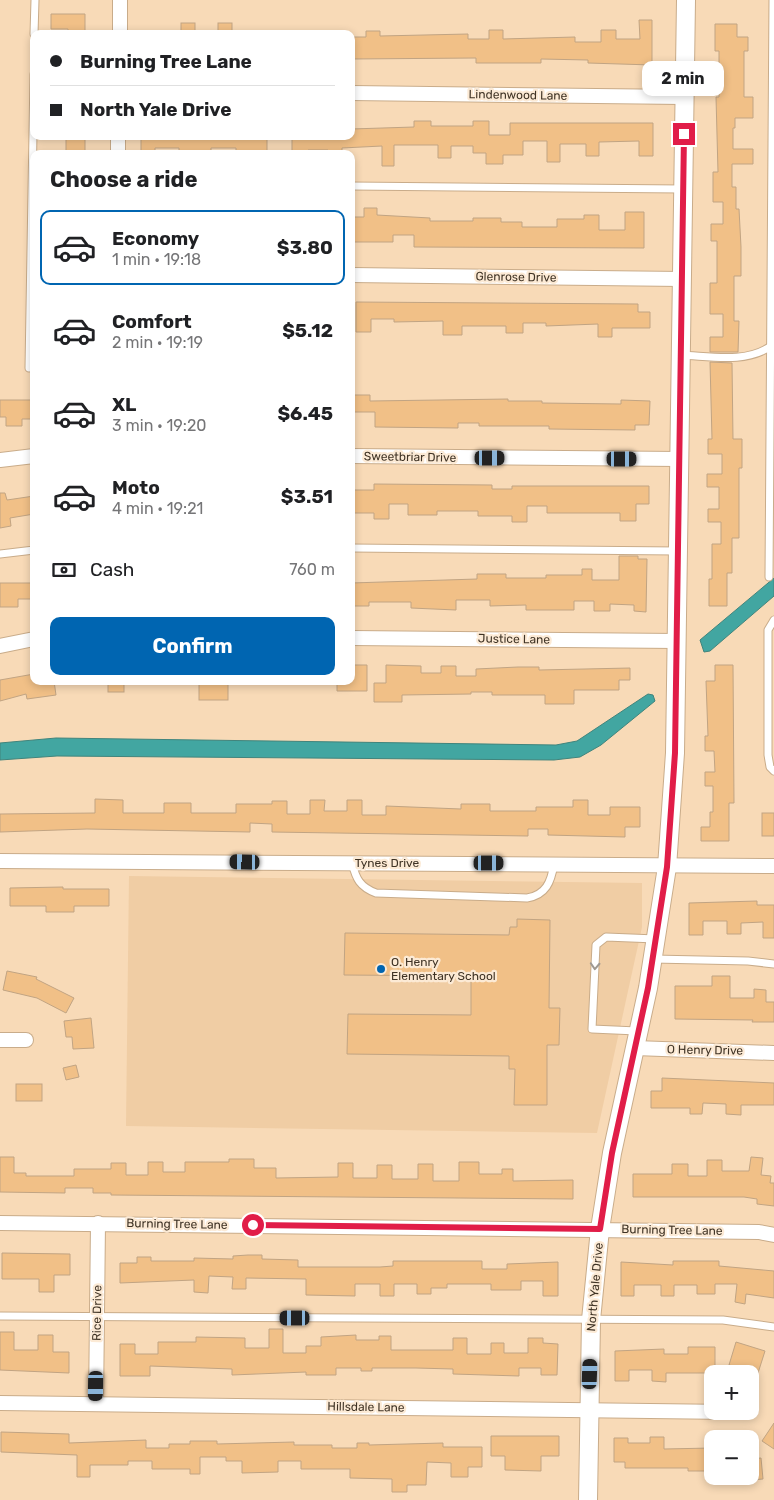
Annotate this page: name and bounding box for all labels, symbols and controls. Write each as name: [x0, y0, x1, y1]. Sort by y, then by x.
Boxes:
text: Burning Tree Lane: [80, 50, 252, 73]
callout: 2 min: [643, 62, 725, 96]
text: 2 min: [661, 69, 705, 88]
street label: Lindenwood Lane: [469, 87, 568, 103]
text: North Yale Drive: [80, 98, 232, 121]
route end: [673, 123, 695, 145]
text: Choose a ride: [50, 166, 197, 193]
icon: car: [52, 225, 97, 270]
text: Economy: [112, 227, 199, 250]
text: $3.80: [277, 236, 333, 259]
text: 1 min · 19:18: [112, 250, 201, 269]
street label: Glenrose Drive: [475, 269, 557, 285]
icon: car: [52, 308, 97, 353]
text: Comfort: [112, 310, 192, 333]
text: $5.12: [282, 319, 333, 342]
text: 2 min · 19:19: [112, 333, 203, 352]
icon: car: [52, 391, 97, 436]
text: XL: [112, 393, 136, 416]
text: $6.45: [277, 402, 333, 425]
text: 3 min · 19:20: [112, 416, 206, 435]
street label: Sweetbriar Drive: [364, 449, 457, 465]
car: [475, 451, 505, 466]
car: [607, 452, 637, 467]
icon: car: [52, 474, 97, 519]
text: Moto: [112, 476, 160, 499]
text: $3.51: [281, 485, 333, 508]
text: 4 min · 19:21: [112, 499, 203, 518]
icon: cash: [50, 556, 78, 584]
text: Cash: [90, 558, 134, 581]
text: 760 m: [289, 560, 335, 579]
button: Confirm: [50, 617, 335, 675]
street label: Justice Lane: [478, 631, 550, 647]
car: [229, 854, 260, 870]
street label: Tynes Drive: [355, 856, 420, 870]
car: [474, 856, 504, 871]
place label: O. Henry Elementary School: [391, 955, 496, 983]
marker: O. Henry Elementary School: [375, 963, 387, 975]
one-way arrow: [590, 963, 601, 971]
street label: O Henry Drive: [667, 1042, 744, 1058]
route start: [242, 1214, 264, 1236]
street label: Burning Tree Lane: [126, 1216, 228, 1232]
street label: Burning Tree Lane: [621, 1222, 723, 1238]
street label: North Yale Drive: [584, 1242, 606, 1332]
street label: Rice Drive: [90, 1285, 104, 1341]
car: [280, 1311, 310, 1326]
car: [581, 1359, 598, 1389]
map controls: [704, 1365, 759, 1485]
button: +: [704, 1365, 759, 1420]
car: [88, 1371, 103, 1401]
street label: Hillsdale Lane: [327, 1399, 405, 1415]
button: −: [704, 1430, 759, 1485]

